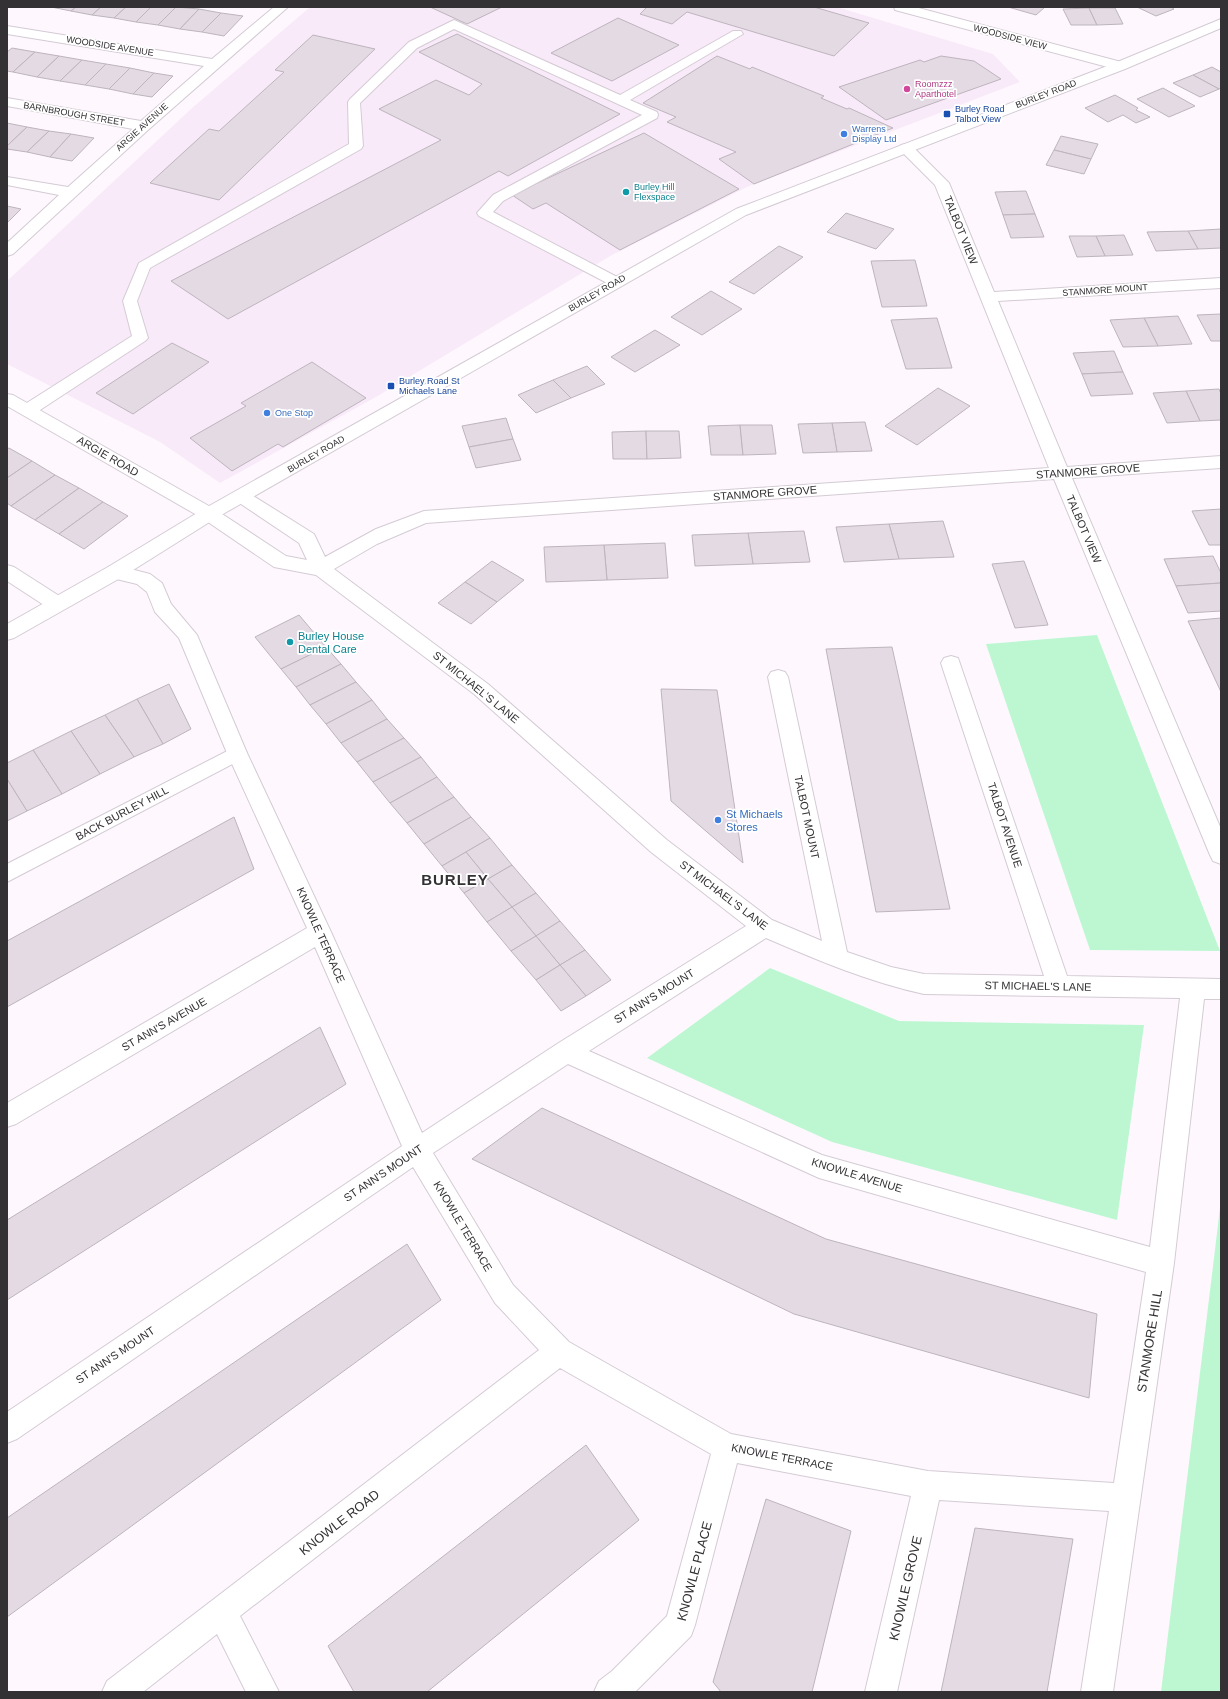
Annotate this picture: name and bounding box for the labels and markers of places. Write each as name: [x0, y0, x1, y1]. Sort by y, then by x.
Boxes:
place label: Roomzzz Aparthotel: [915, 79, 956, 99]
marker: Roomzzz Aparthotel: [902, 84, 912, 94]
place label: Burley Road Talbot View: [955, 104, 1005, 124]
marker: Burley Road Talbot View: [942, 109, 952, 119]
place label: Warrens Display Ltd: [852, 124, 897, 144]
marker: Warrens Display Ltd: [839, 129, 849, 139]
place label: Burley Hill Flexspace: [634, 182, 675, 202]
marker: Burley Hill Flexspace: [621, 187, 631, 197]
place label: Burley Road St Michaels Lane: [399, 376, 460, 396]
marker: Burley Road St Michaels Lane: [386, 381, 396, 391]
marker: One Stop: [262, 408, 272, 418]
place label: One Stop: [275, 408, 313, 418]
place label: Burley House Dental Care: [298, 630, 364, 655]
marker: Burley House Dental Care: [285, 637, 295, 647]
place label: St Michaels Stores: [726, 808, 783, 833]
marker: St Michaels Stores: [713, 815, 723, 825]

